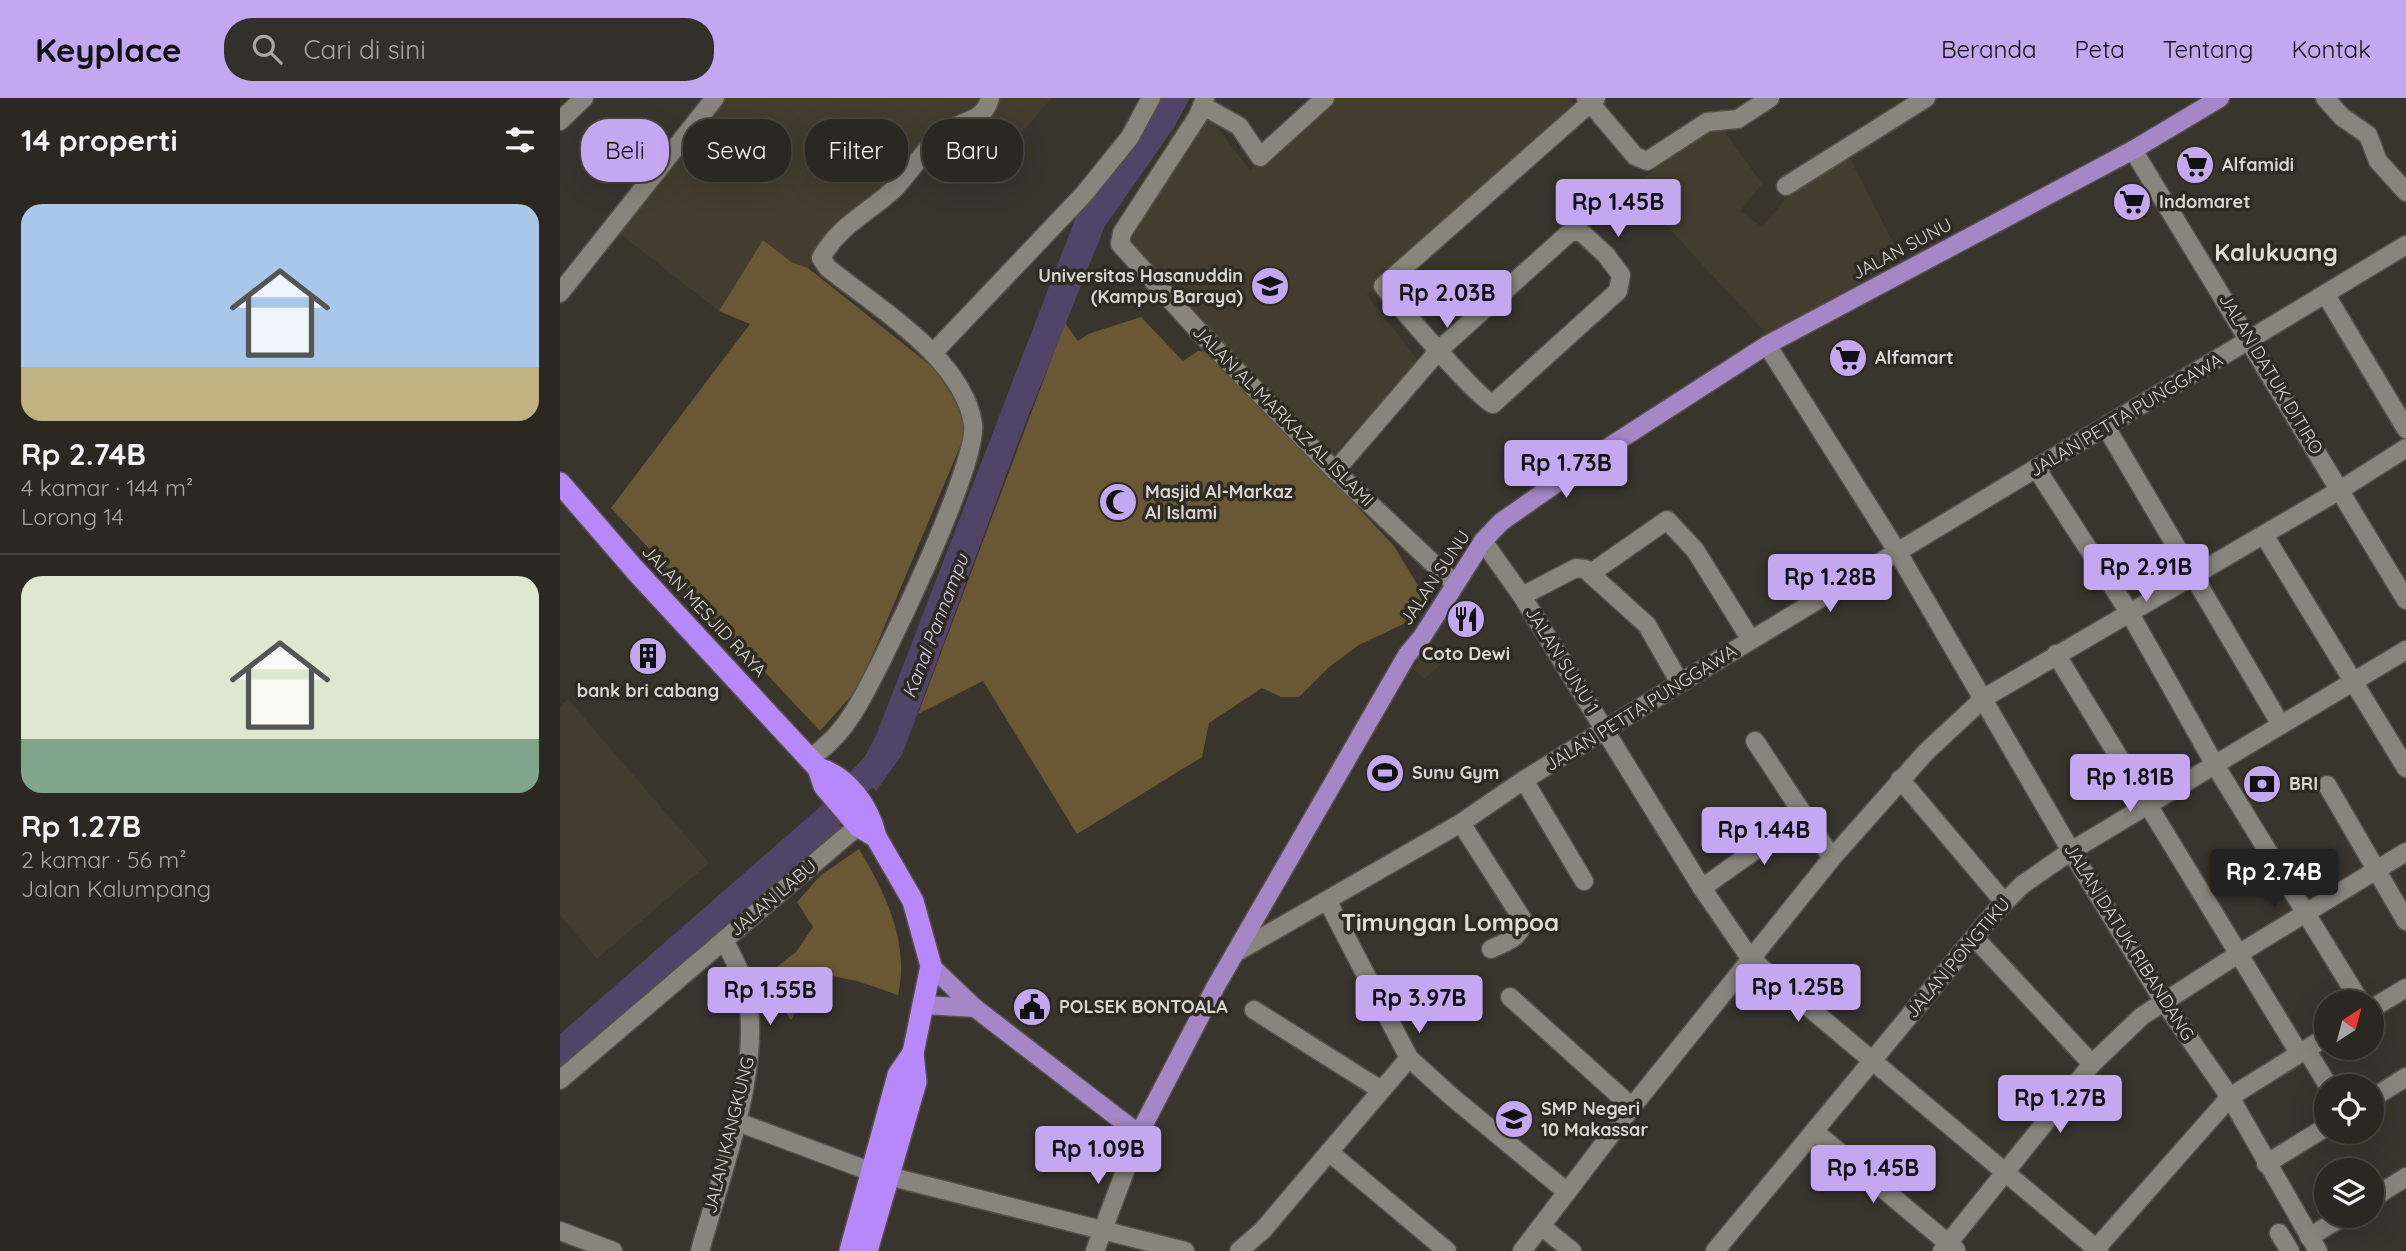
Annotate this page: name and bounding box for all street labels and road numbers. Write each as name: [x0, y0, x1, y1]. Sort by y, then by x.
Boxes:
street label: JALAN SUNU: [1848, 213, 1956, 284]
street label: JALAN DATUK DITIRO: [2214, 289, 2329, 458]
street label: JALAN AL MARKAZ AL ISLAMI: [1188, 320, 1379, 511]
street label: JALAN PETTA PUNGGAWA: [2025, 348, 2227, 481]
street label: JALAN SUNU: [1394, 526, 1475, 630]
street label: JALAN MESJID RAYA: [637, 540, 772, 682]
street label: JALAN SUNU 1: [1521, 602, 1604, 717]
street label: JALAN PETTA PUNGGAWA: [1541, 639, 1741, 776]
street label: JALAN DATUK RIBANDANG: [2059, 839, 2200, 1045]
street label: JALAN LABU: [724, 855, 821, 941]
street label: JALAN PONGTIKU: [1900, 893, 2015, 1023]
street label: JALAN KANGKUNG: [698, 1054, 759, 1216]

